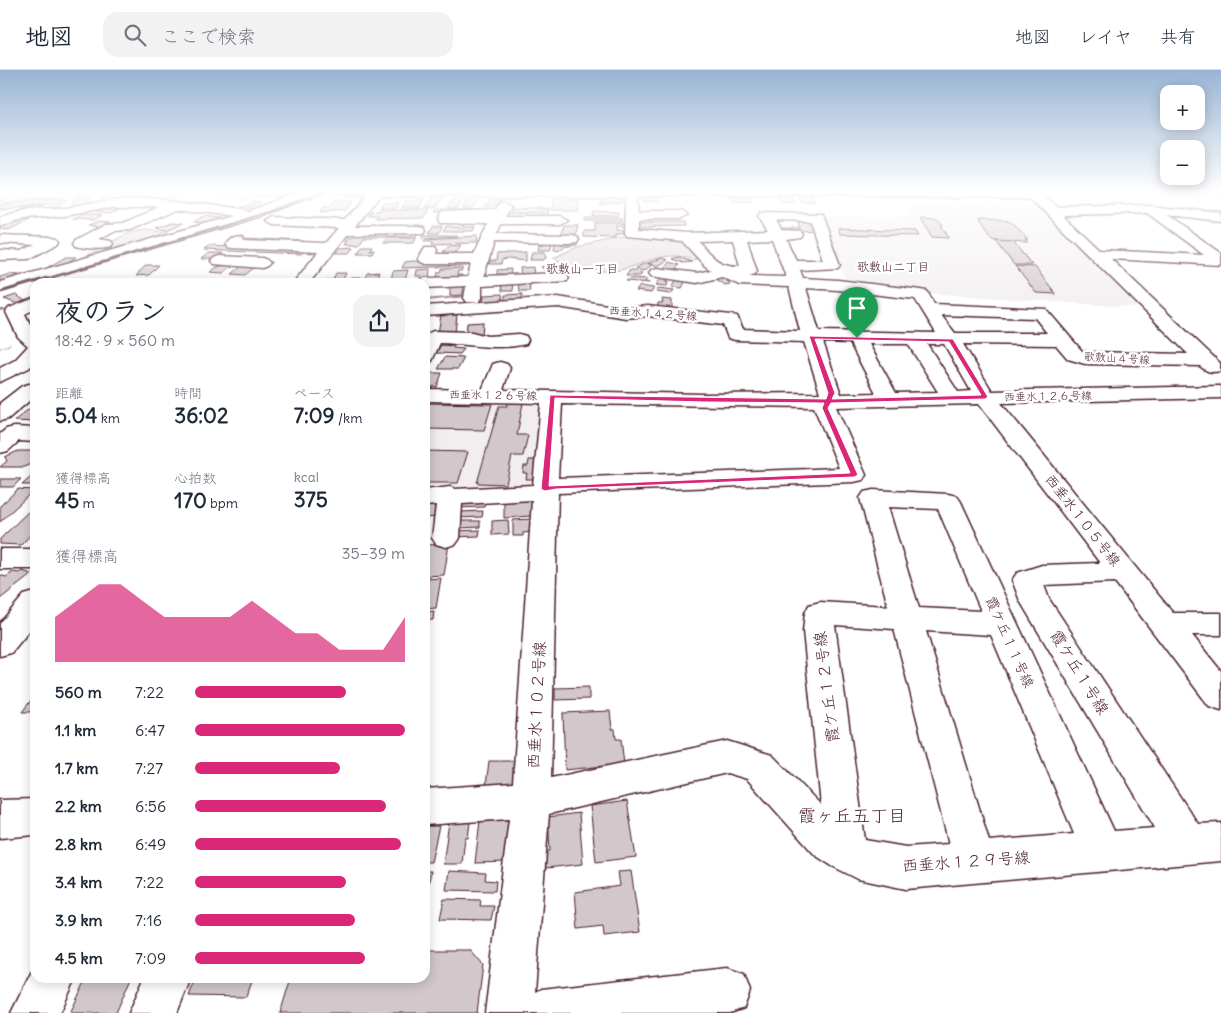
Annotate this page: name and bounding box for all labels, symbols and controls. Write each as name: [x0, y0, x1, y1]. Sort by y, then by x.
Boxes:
search box: [103, 12, 453, 57]
text: 地図: [25, 21, 73, 51]
icon: search: [121, 21, 149, 49]
text: ここで検索: [161, 24, 256, 48]
text: 地図: [1015, 25, 1051, 48]
text: レイヤ: [1079, 25, 1132, 48]
text: 共有: [1160, 25, 1196, 48]
map controls: [1160, 85, 1205, 185]
button: +: [1160, 85, 1205, 130]
button: −: [1160, 140, 1205, 185]
district label: 歌敷山二丁目: [857, 259, 929, 274]
district label: 歌敷山一丁目: [546, 261, 618, 276]
pin: [836, 287, 878, 338]
text: 夜のラン: [55, 293, 167, 329]
icon: arrive: [843, 294, 871, 322]
button: share: [353, 295, 405, 347]
street label: 西垂水１４２号線: [609, 303, 697, 323]
text: 18:42 · 9 × 560 m: [55, 330, 175, 350]
street label: 歌敷山４号線: [1084, 349, 1150, 367]
text: 距離: [55, 384, 83, 402]
text: 時間: [174, 384, 202, 402]
text: ペース: [294, 384, 335, 402]
street label: 西垂水１２６号線: [449, 387, 537, 403]
street label: 西垂水１２６号線: [1004, 388, 1092, 404]
text: 5.04: [55, 402, 97, 429]
text: 36:02: [174, 402, 228, 429]
text: 7:09: [294, 402, 335, 429]
text: km: [97, 409, 120, 427]
text: /km: [335, 409, 362, 427]
text: kcal: [294, 468, 319, 486]
text: 獲得標高: [55, 469, 111, 487]
text: 心拍数: [174, 469, 216, 487]
street label: 西垂水１０５号線: [1041, 470, 1125, 570]
text: 375: [294, 486, 328, 513]
text: 45: [55, 487, 79, 514]
text: 170: [174, 487, 207, 514]
text: m: [79, 494, 95, 512]
text: bpm: [207, 494, 238, 512]
text: 35–39 m: [341, 543, 405, 563]
text: 獲得標高: [55, 546, 119, 566]
street label: 霞ケ丘１１号線: [982, 594, 1038, 690]
street label: 霞ケ丘１号線: [1046, 626, 1114, 718]
street label: 霞ケ丘１２号線: [809, 630, 843, 744]
street label: 西垂水１０２号線: [523, 641, 549, 769]
text: 560 m: [55, 682, 102, 702]
text: 7:22: [135, 682, 164, 702]
text: 1.1 km: [55, 720, 96, 740]
text: 6:47: [135, 720, 165, 740]
text: 1.7 km: [55, 758, 99, 778]
text: 7:27: [135, 758, 163, 778]
text: 2.2 km: [55, 796, 102, 816]
text: 6:56: [135, 796, 166, 816]
district label: 霞ヶ丘五丁目: [798, 804, 906, 827]
text: 2.8 km: [55, 834, 102, 854]
text: 6:49: [135, 834, 166, 854]
street label: 西垂水１２９号線: [901, 847, 1031, 875]
text: 3.4 km: [55, 872, 102, 892]
text: 7:22: [135, 872, 164, 892]
text: 3.9 km: [55, 910, 103, 930]
text: 7:16: [135, 910, 162, 930]
text: 4.5 km: [55, 948, 103, 968]
text: 7:09: [135, 948, 166, 968]

